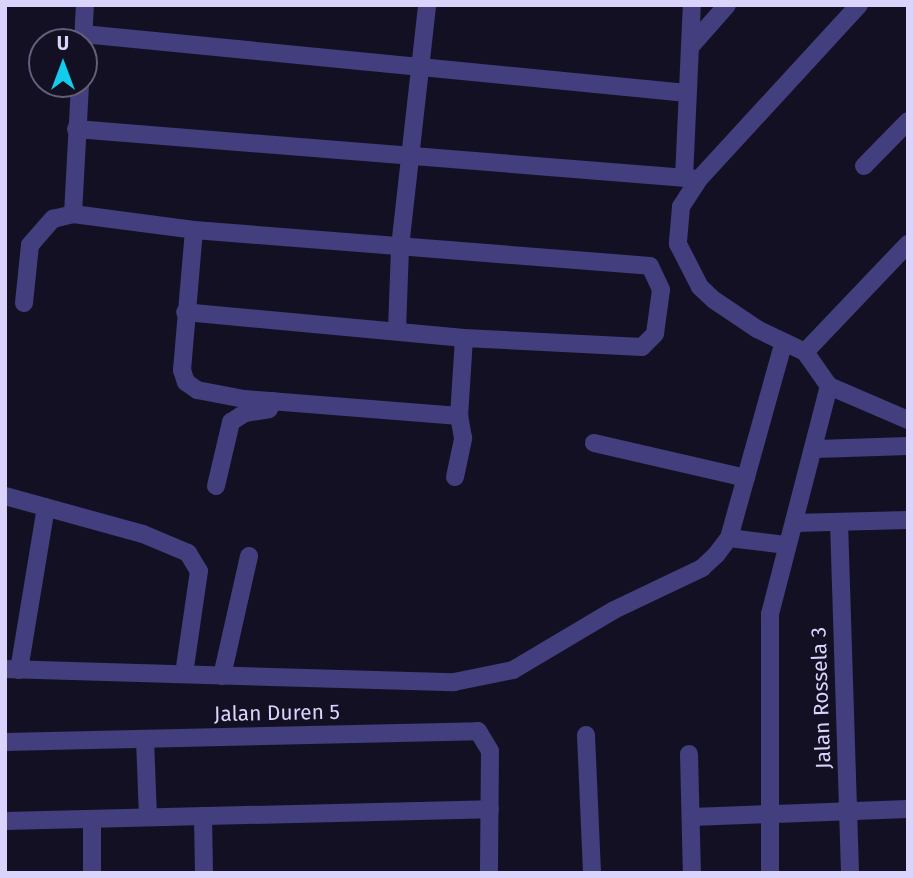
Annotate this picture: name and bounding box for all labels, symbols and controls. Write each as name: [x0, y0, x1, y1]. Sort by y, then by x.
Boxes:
north arrow: [28, 28, 98, 98]
text: U: [57, 32, 69, 55]
street label: Jalan Rossela 3: [806, 627, 836, 769]
street label: Jalan Duren 5: [214, 699, 340, 727]

